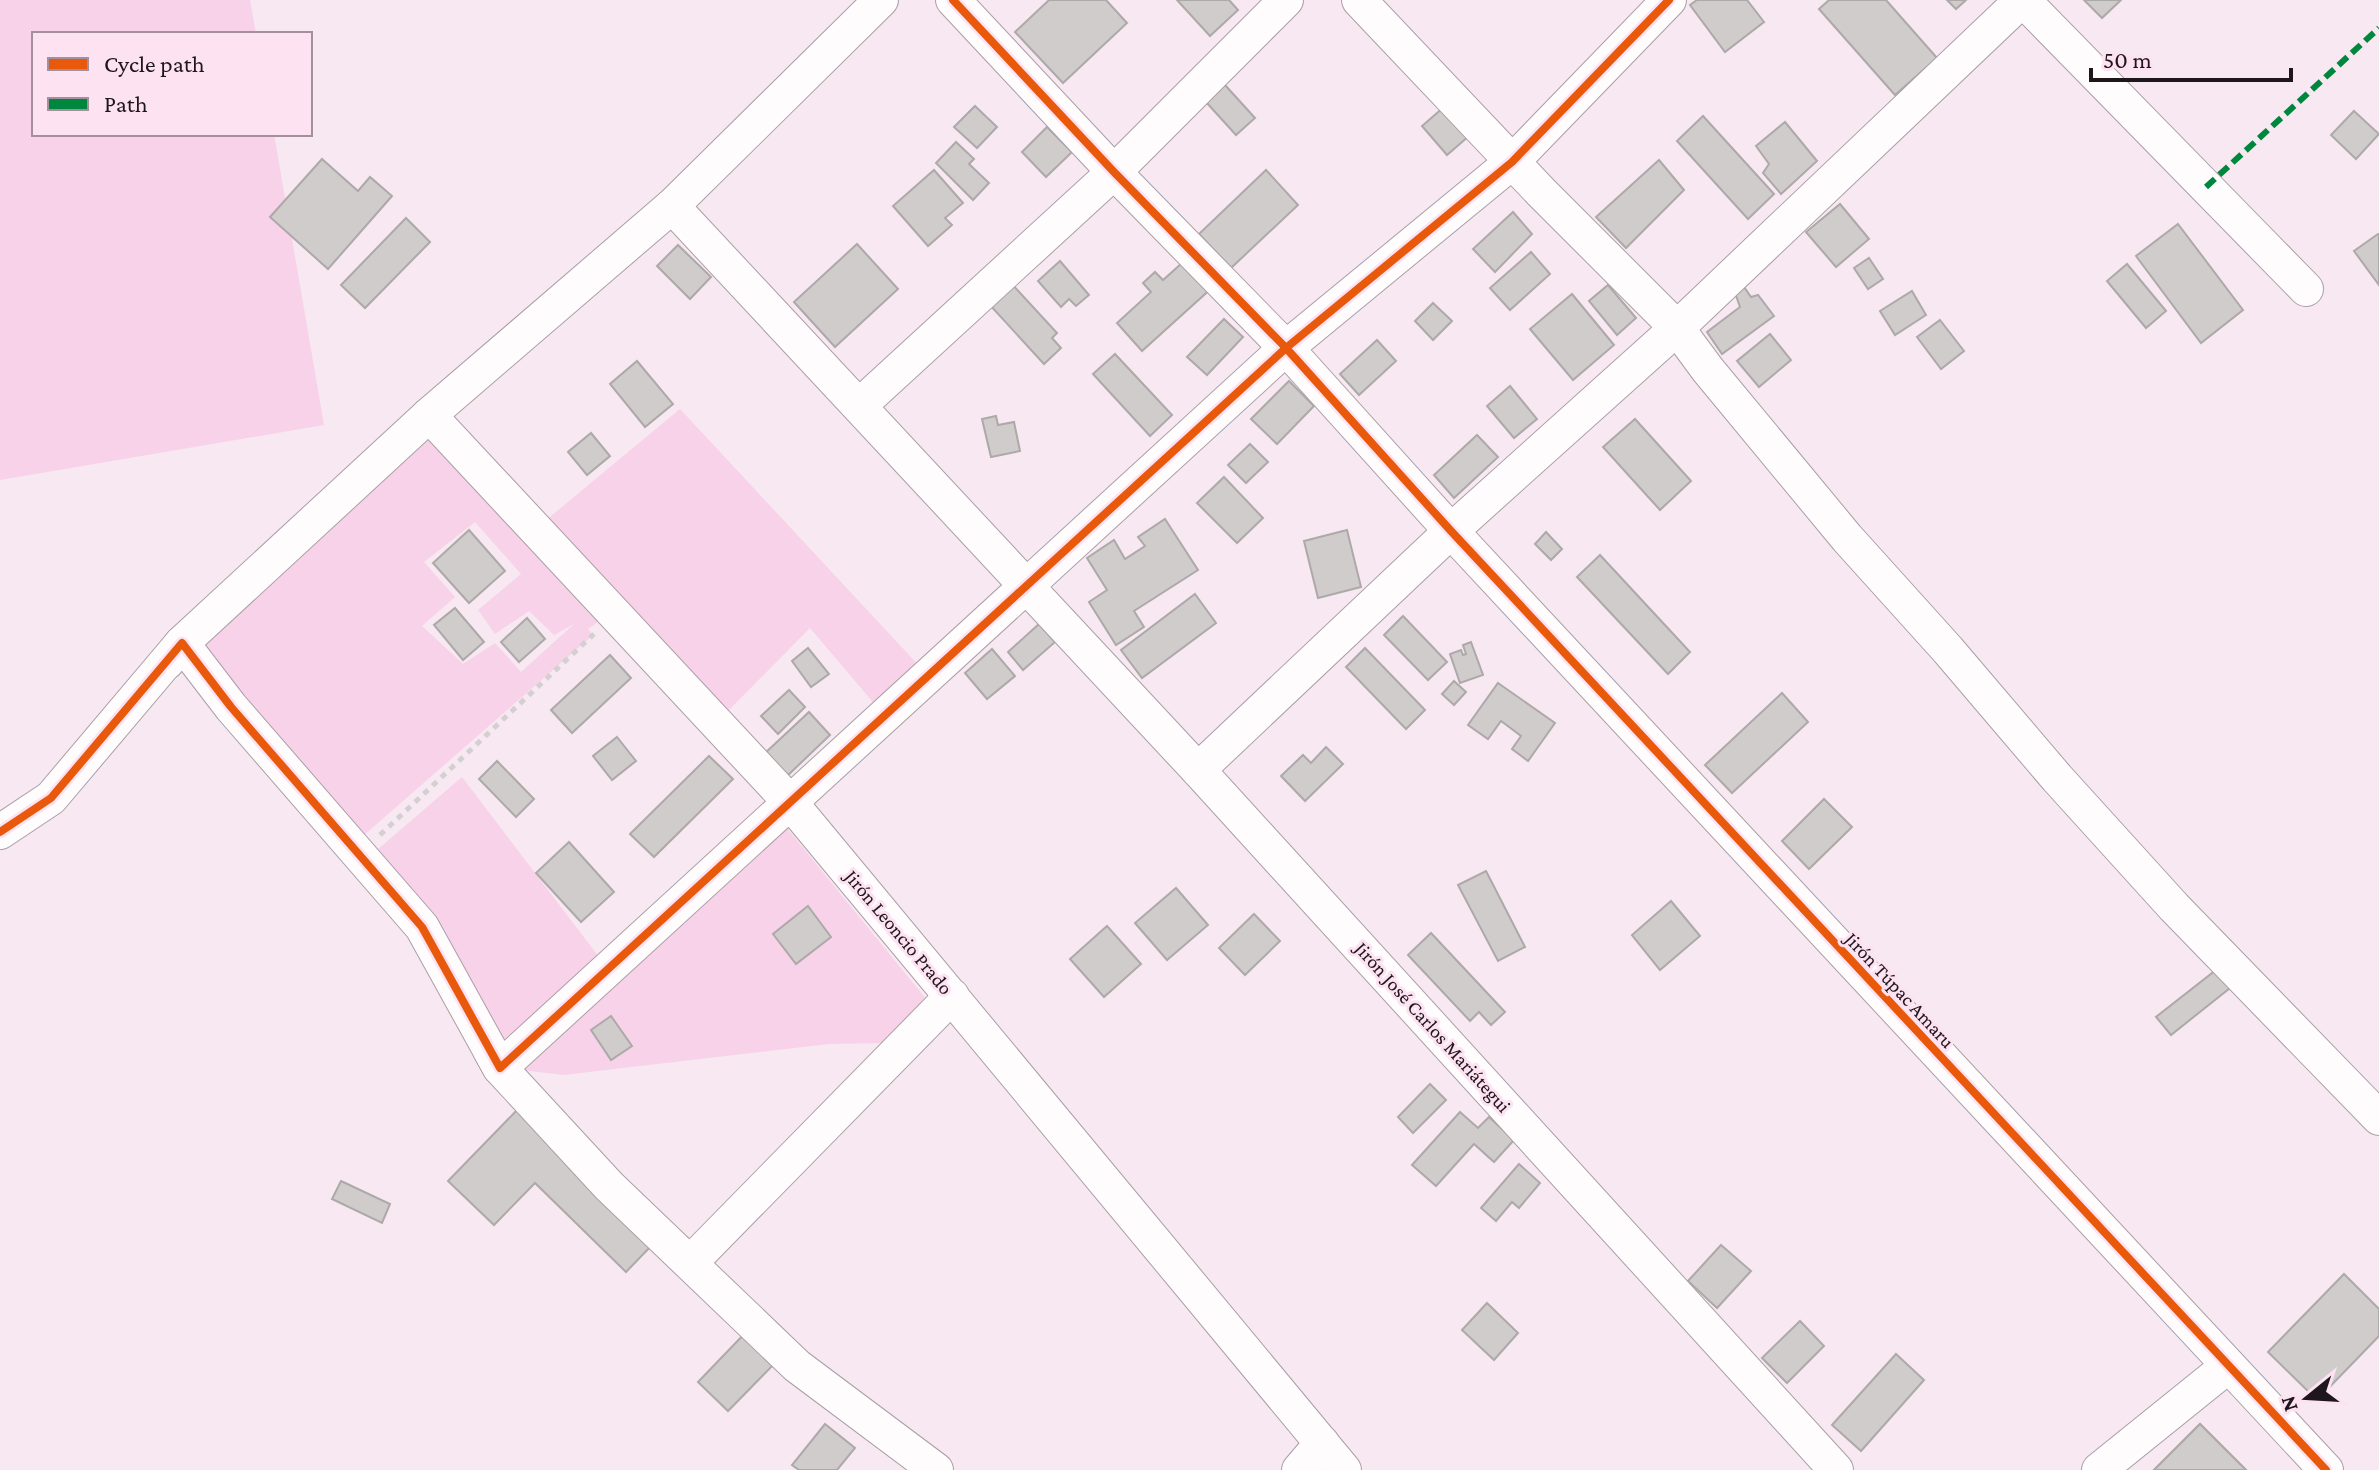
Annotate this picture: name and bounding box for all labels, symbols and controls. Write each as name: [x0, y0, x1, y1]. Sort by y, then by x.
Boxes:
legend: [32, 32, 312, 136]
scale bar: [2091, 32, 2291, 82]
text: 50 m: [2103, 46, 2152, 73]
text: Cycle path: [104, 50, 205, 77]
text: Path: [104, 90, 148, 117]
street label: Jirón Leoncio Prado: [839, 864, 957, 999]
street label: Jirón Túpac Amaru: [1839, 926, 1959, 1053]
street label: Jirón José Carlos Mariátegui: [1349, 936, 1515, 1117]
north arrow: [2267, 1358, 2347, 1438]
text: N: [2274, 1393, 2303, 1415]

